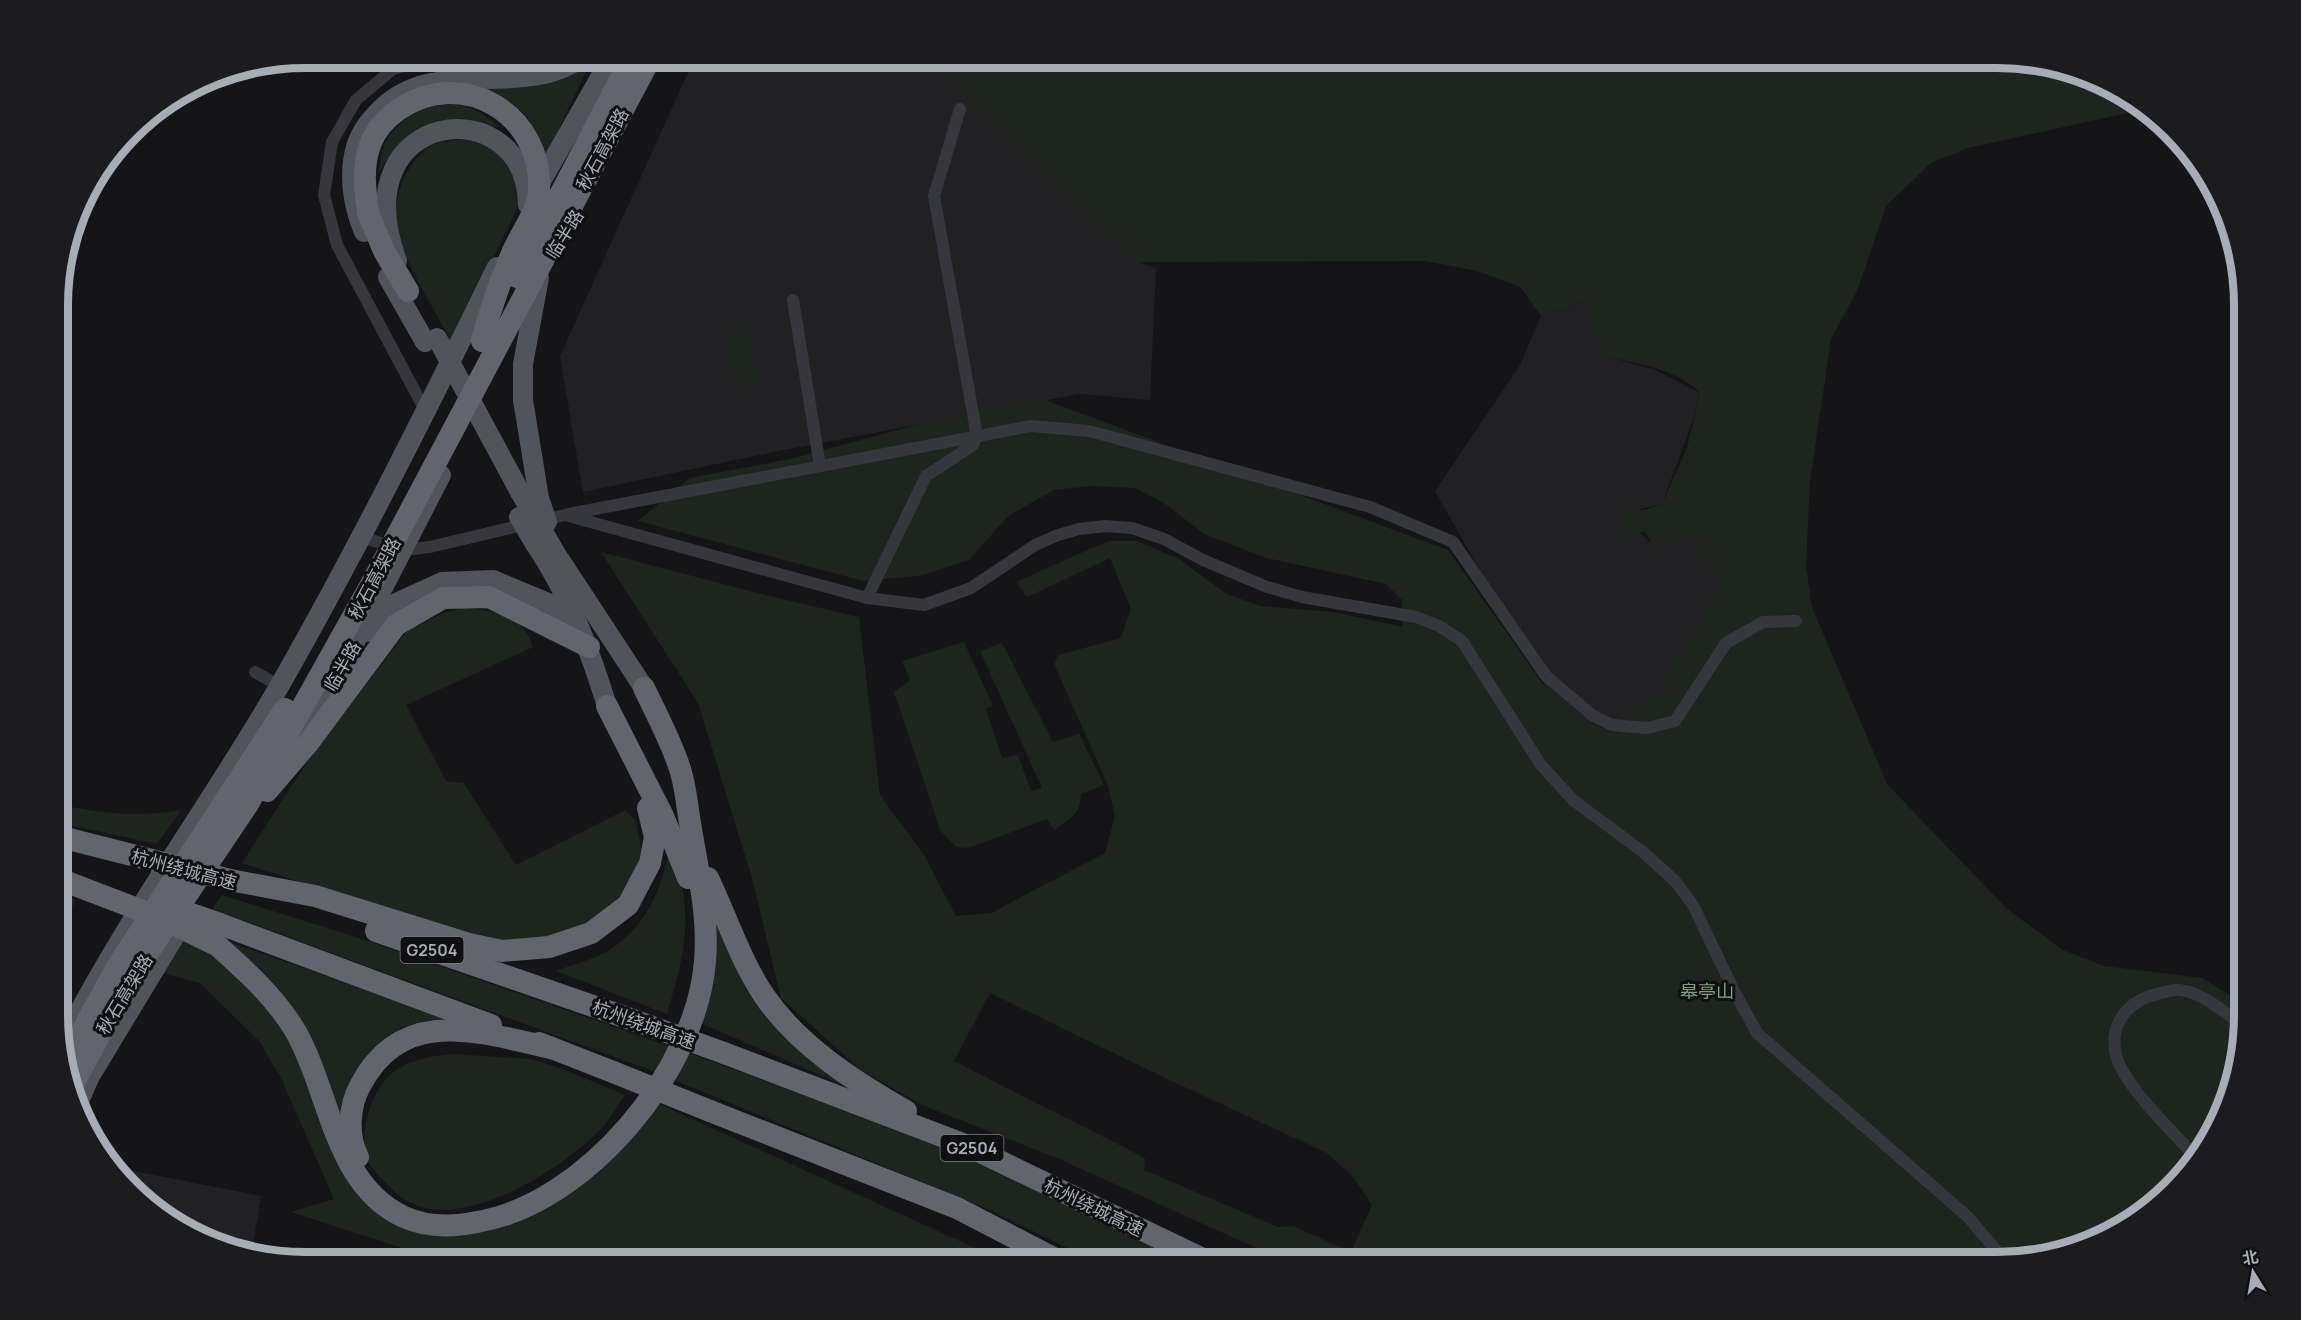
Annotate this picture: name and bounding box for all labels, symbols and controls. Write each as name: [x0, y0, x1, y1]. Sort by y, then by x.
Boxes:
street label: 秋石高架路: [570, 104, 634, 194]
street label: 临半路: [540, 205, 588, 263]
street label: 秋石高架路: [342, 533, 406, 623]
street label: 临半路: [318, 637, 366, 695]
street label: 杭州绕城高速: [129, 843, 239, 895]
road number: G2504: [400, 937, 464, 963]
street label: 秋石高架路: [91, 949, 157, 1039]
park label: 皋亭山: [1680, 979, 1734, 1003]
street label: 杭州绕城高速: [589, 994, 699, 1054]
road number: G2504: [940, 1135, 1004, 1161]
street label: 杭州绕城高速: [1040, 1173, 1148, 1241]
north arrow: [2223, 1242, 2283, 1302]
text: 北: [2240, 1245, 2260, 1270]

